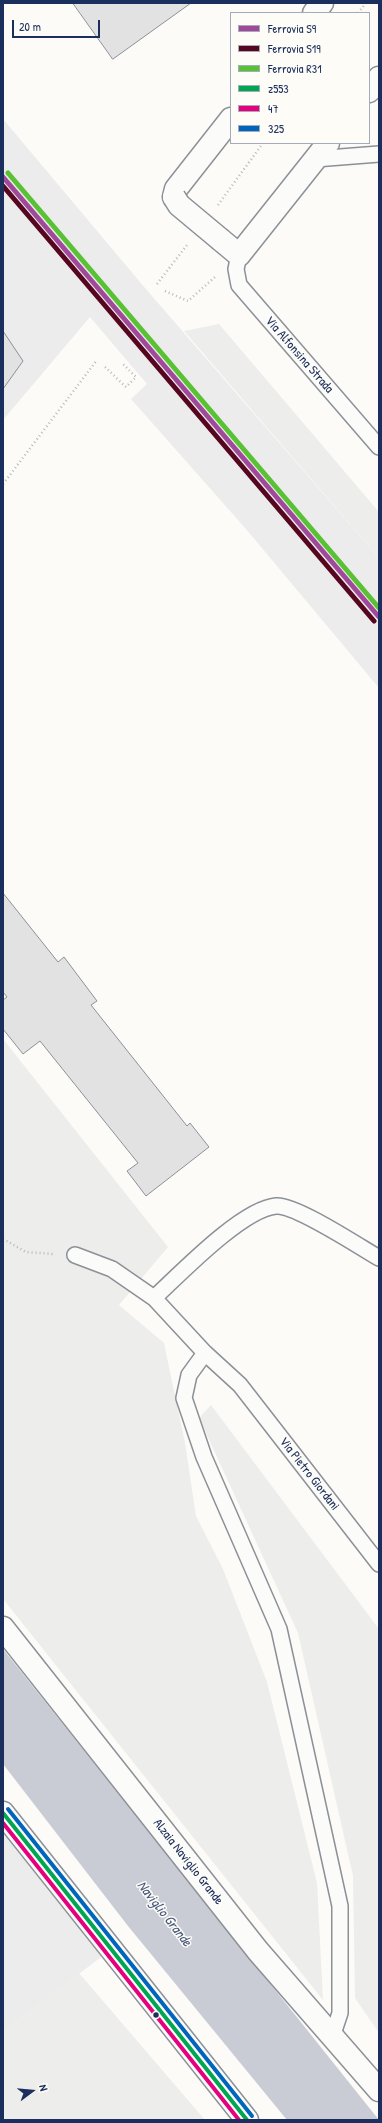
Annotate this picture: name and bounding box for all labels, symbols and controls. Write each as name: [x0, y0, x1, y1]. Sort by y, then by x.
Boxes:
scale bar: [14, 12, 102, 38]
legend: [230, 12, 370, 144]
text: 20 m: [19, 18, 41, 35]
text: Ferrovia S9: [268, 20, 316, 37]
text: Ferrovia S19: [268, 40, 321, 57]
text: Ferrovia R31: [268, 60, 321, 77]
text: z553: [268, 80, 289, 97]
text: 47: [268, 100, 278, 117]
text: 325: [268, 120, 284, 137]
street label: Via Alfonsina Strada: [261, 313, 337, 397]
street label: Via Pietro Giordani: [276, 1434, 342, 1514]
street label: Alzaia Naviglio Grande: [150, 1816, 226, 1908]
water label: Naviglio Grande: [133, 1878, 195, 1950]
unlabelled marker: [151, 2010, 161, 2020]
north arrow: [12, 2071, 52, 2111]
text: N: [36, 2083, 51, 2092]

